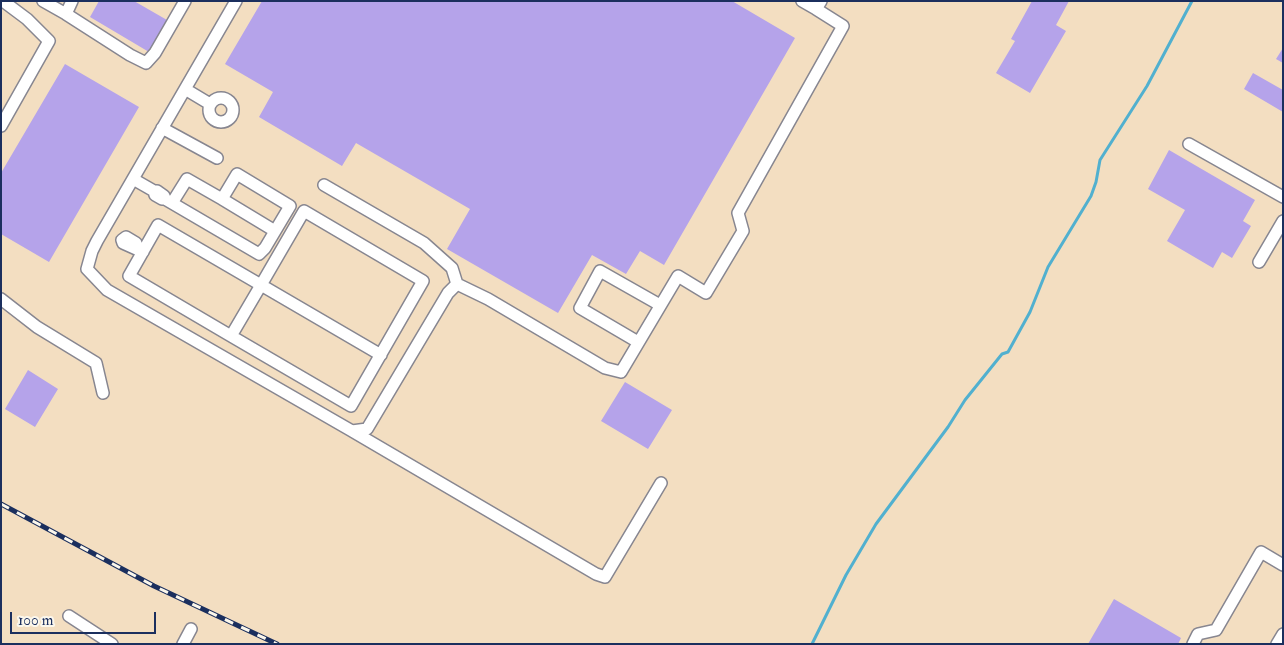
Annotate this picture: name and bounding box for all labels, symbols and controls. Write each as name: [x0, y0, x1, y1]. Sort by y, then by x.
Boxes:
scale bar: [12, 602, 159, 634]
text: 100 m: [18, 611, 53, 630]

